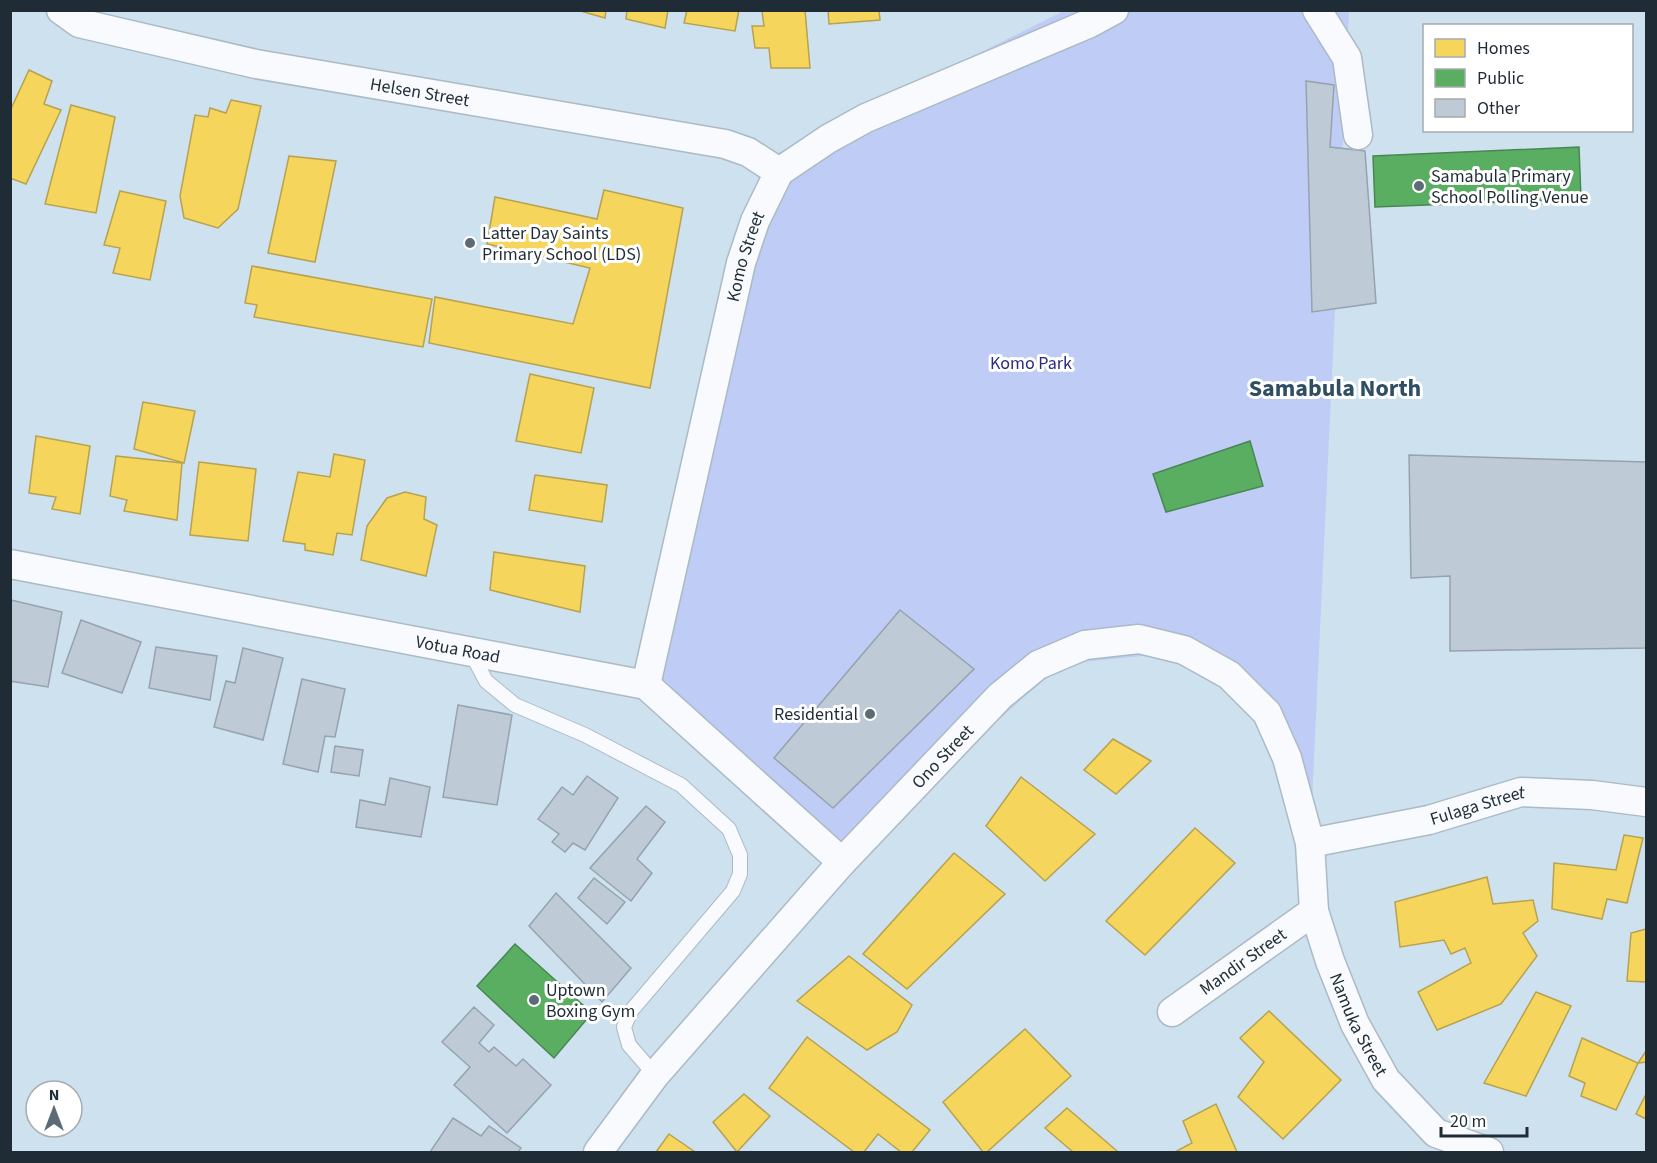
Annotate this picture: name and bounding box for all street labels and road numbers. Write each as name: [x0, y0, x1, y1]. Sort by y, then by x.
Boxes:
street label: Helsen Street: [368, 71, 471, 113]
street label: Komo Street: [720, 207, 771, 304]
street label: Votua Road: [414, 629, 502, 670]
street label: Ono Street: [906, 719, 979, 794]
street label: Fulaga Street: [1427, 779, 1525, 832]
street label: Mandir Street: [1194, 922, 1291, 1001]
street label: Namuka Street: [1323, 969, 1394, 1081]

